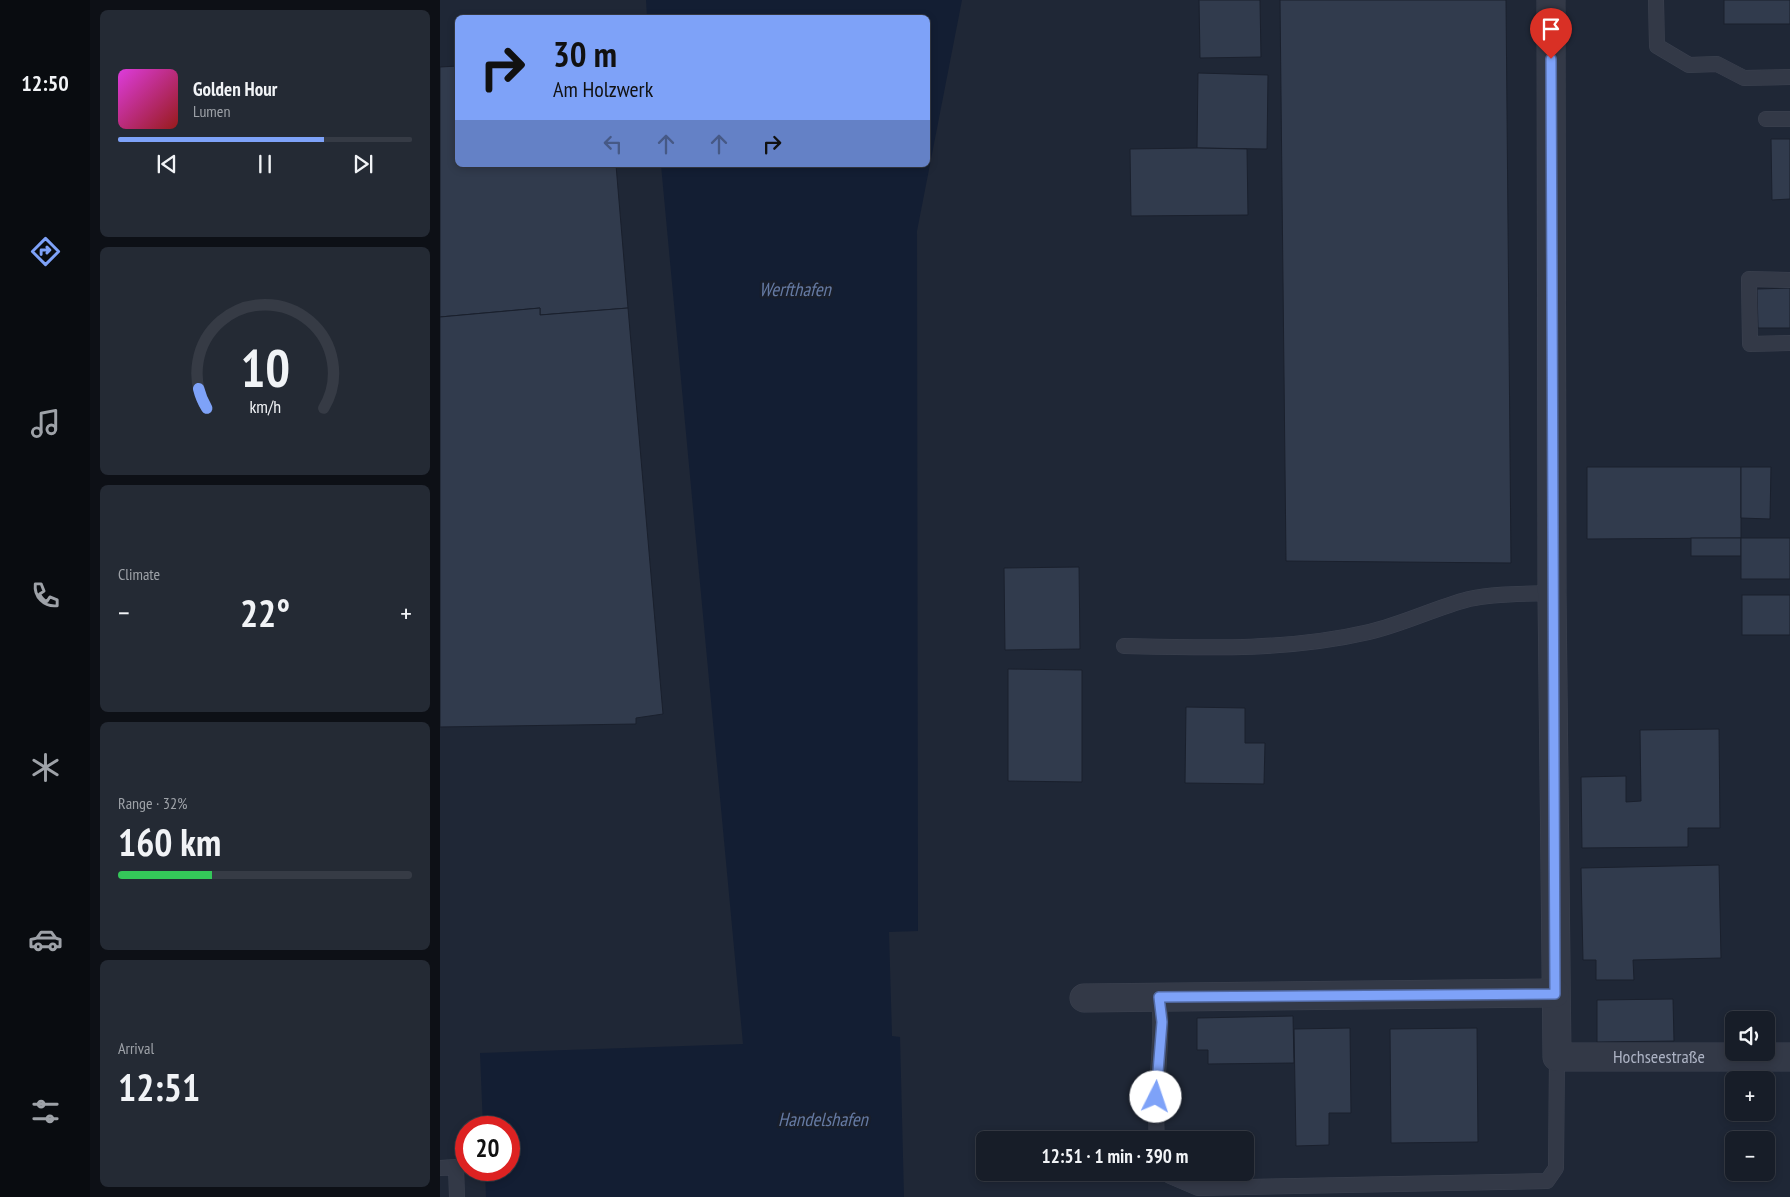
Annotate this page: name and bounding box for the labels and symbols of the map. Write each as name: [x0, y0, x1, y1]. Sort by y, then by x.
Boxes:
pin: [1530, 8, 1572, 59]
water label: Werfthafen: [759, 277, 833, 301]
street label: Hochseestraße: [1613, 1045, 1705, 1068]
position arrow: [1129, 1070, 1181, 1122]
water label: Handelshafen: [778, 1107, 870, 1131]
speed limit sign: 20: [455, 1116, 520, 1181]

